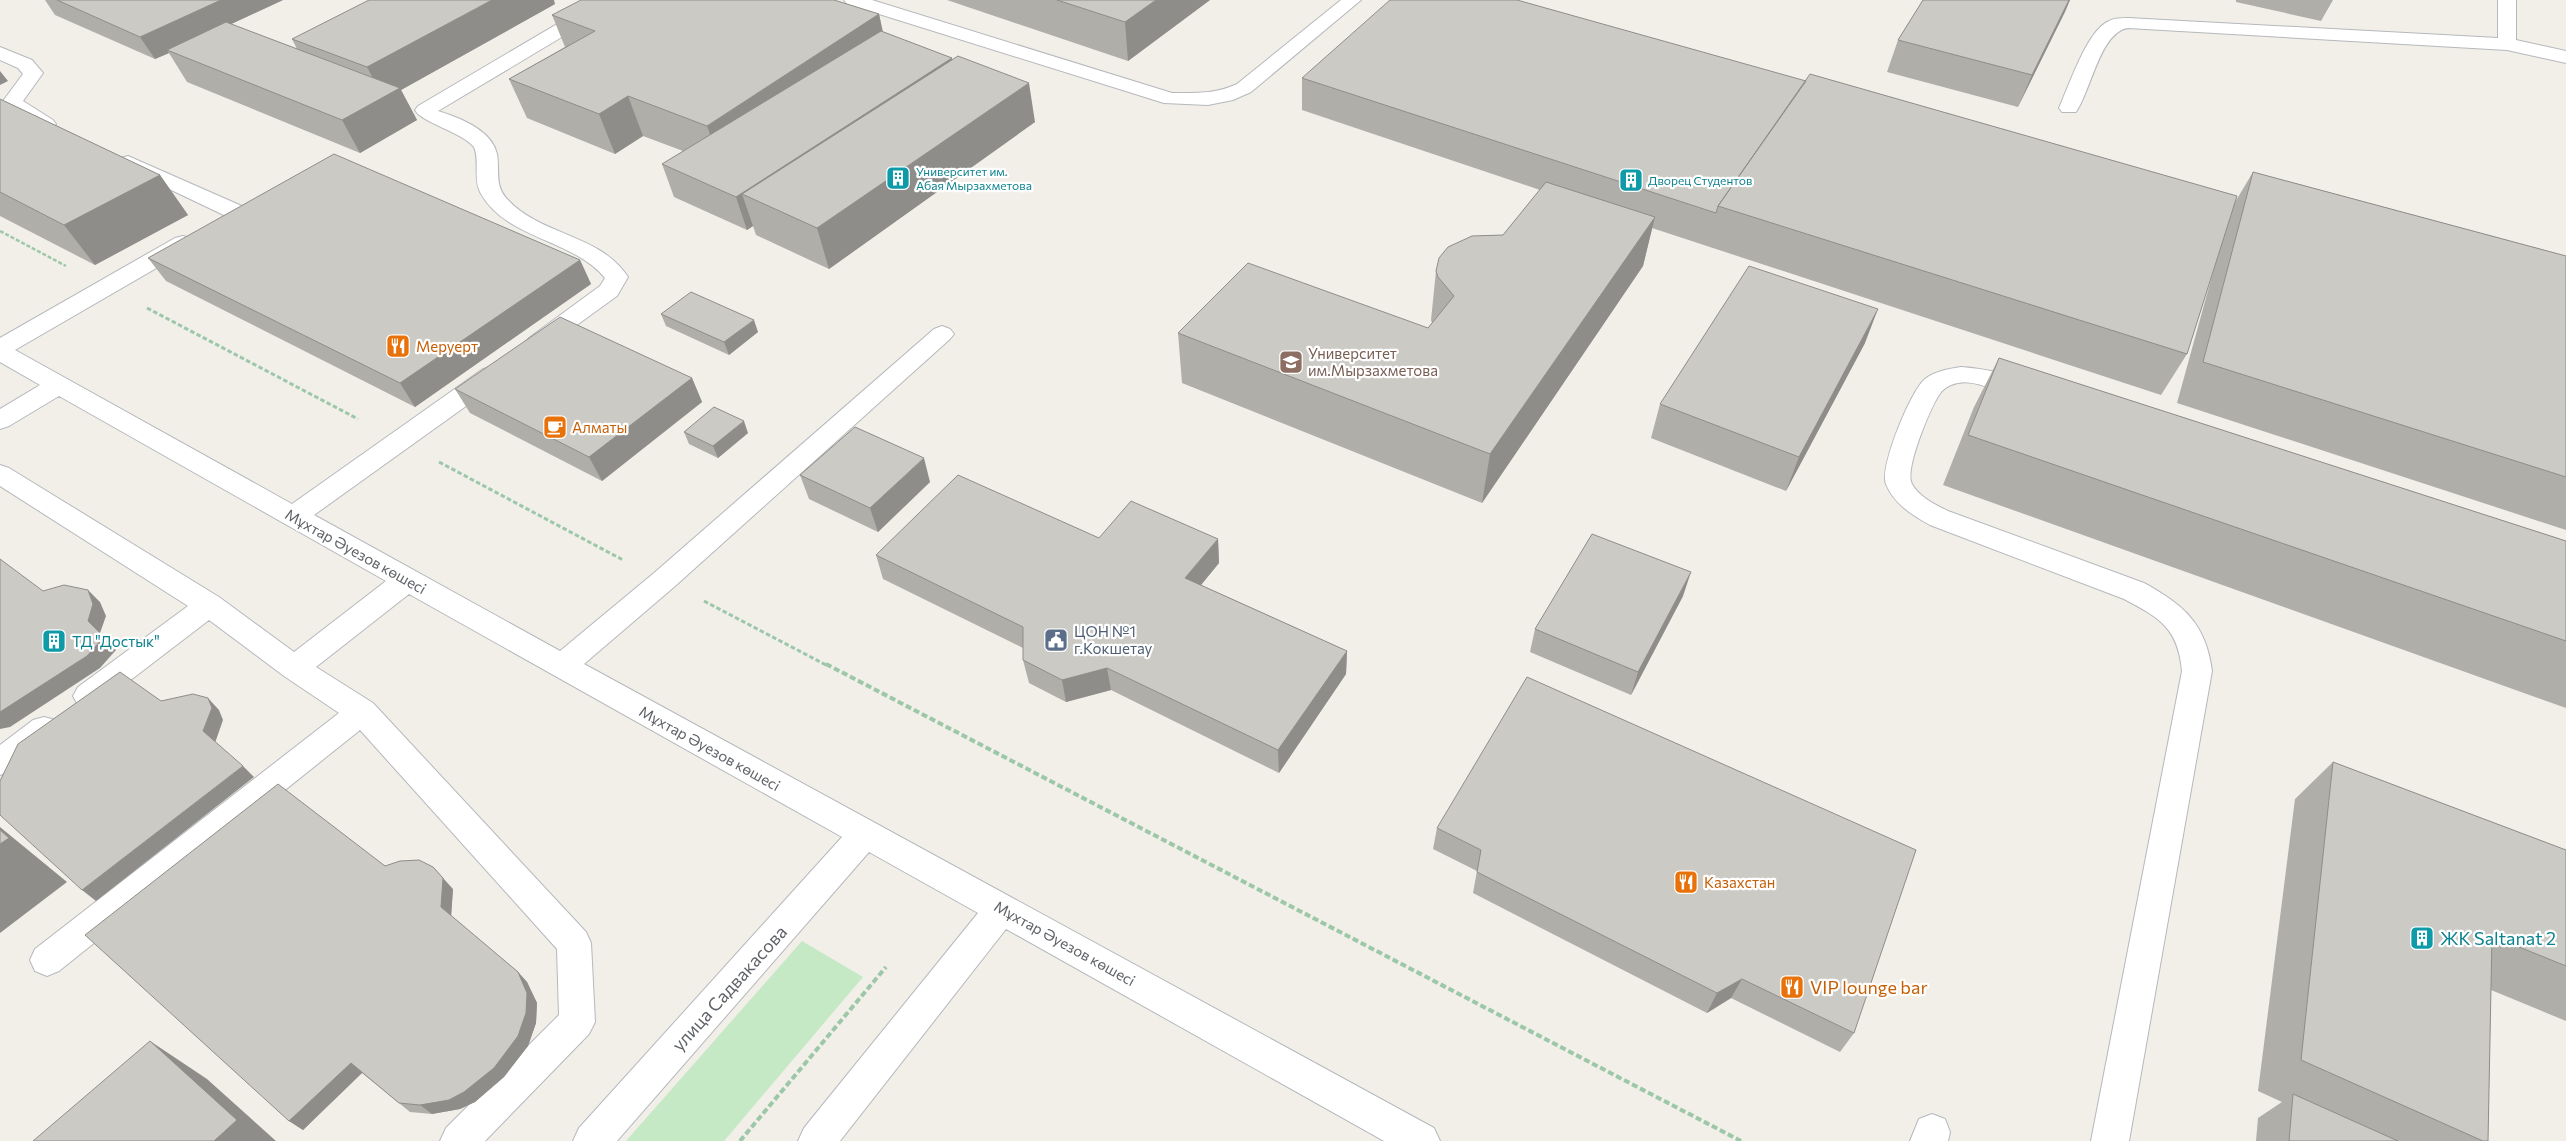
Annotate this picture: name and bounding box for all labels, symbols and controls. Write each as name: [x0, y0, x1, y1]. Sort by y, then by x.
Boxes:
place label: Университет им. Абая Мырзахметова: [916, 164, 1032, 192]
building icon: Университет им. Абая Мырзахметова: [885, 165, 911, 191]
building icon: Дворец Студентов: [1618, 167, 1644, 193]
place label: Дворец Студентов: [1648, 173, 1752, 187]
restaurant icon: Меруерт: [385, 333, 411, 359]
place label: Меруерт: [416, 337, 478, 355]
place label: Университет им.Мырзахметова: [1308, 344, 1438, 379]
school or university icon: Университет им.Мырзахметова: [1278, 349, 1304, 375]
cafe icon: Алматы: [542, 414, 568, 440]
place label: Алматы: [572, 418, 627, 436]
street label: Мұхтар Әуезов көшесі: [282, 505, 430, 597]
place label: ЦОН №1 г.Кокшетау: [1074, 622, 1153, 657]
public building icon: ЦОН №1 г.Кокшетау: [1043, 627, 1069, 653]
building icon: ТД "Достык": [41, 628, 67, 654]
place label: ТД "Достык": [72, 632, 160, 650]
street label: Мұхтар Әуезов көшесі: [636, 702, 784, 794]
restaurant icon: Казахстан: [1673, 869, 1699, 895]
place label: Казахстан: [1704, 873, 1775, 891]
street label: Мұхтар Әуезов көшесі: [991, 897, 1139, 989]
street label: улица Садвакасова: [667, 921, 791, 1055]
building icon: ЖК Saltanat 2: [2409, 925, 2435, 951]
place label: ЖК Saltanat 2: [2440, 927, 2556, 949]
restaurant icon: VIP lounge bar: [1779, 974, 1805, 1000]
place label: VIP lounge bar: [1810, 976, 1928, 998]

